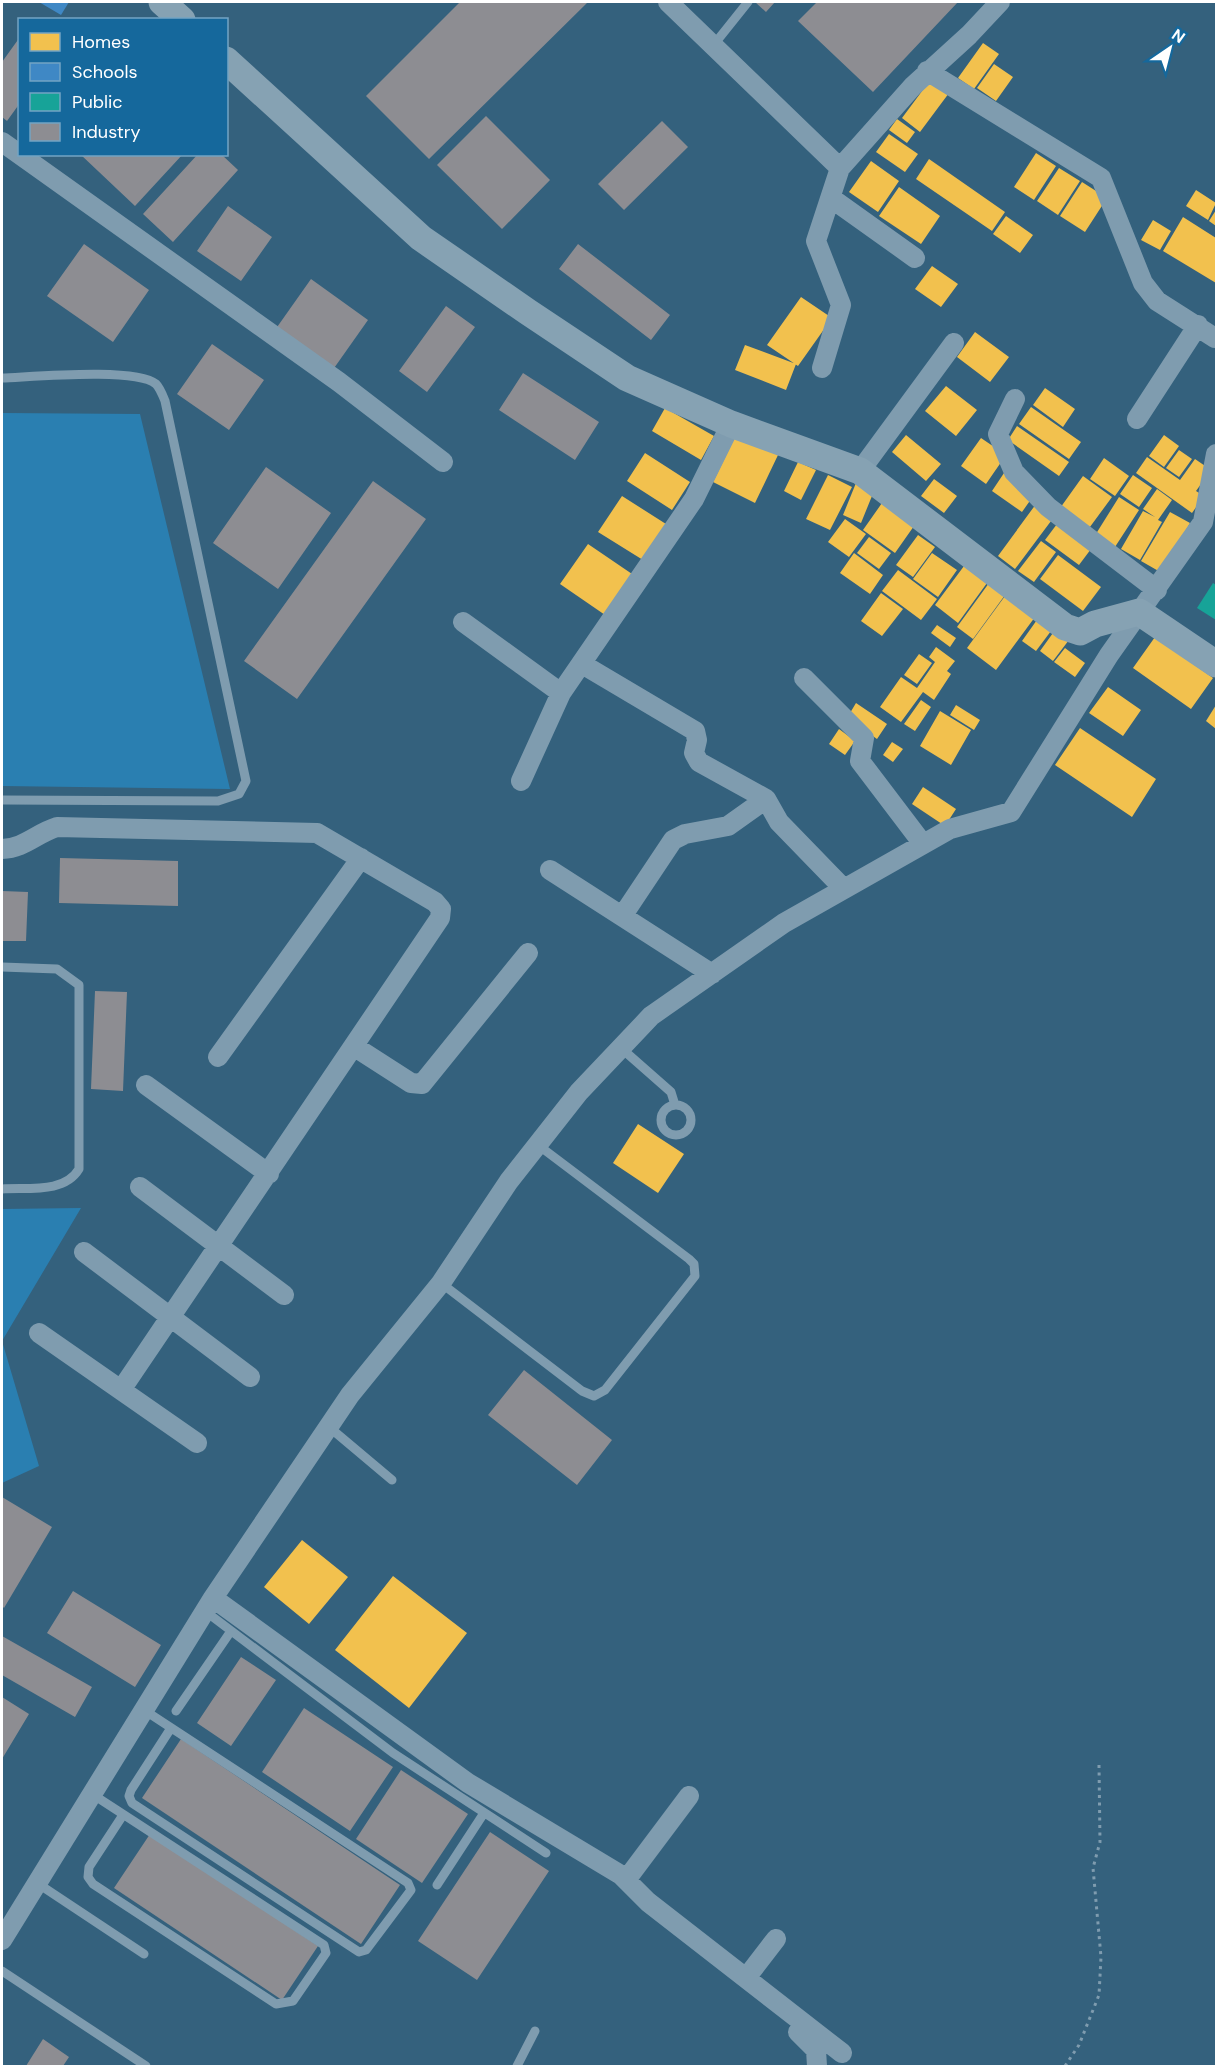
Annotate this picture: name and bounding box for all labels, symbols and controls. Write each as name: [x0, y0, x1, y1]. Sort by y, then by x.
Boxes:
legend: [18, 18, 228, 156]
north arrow: [1140, 18, 1200, 78]
text: N: [1168, 24, 1189, 48]
text: Homes: [72, 30, 130, 54]
text: Schools: [72, 60, 137, 84]
text: Public: [72, 90, 123, 114]
text: Industry: [72, 120, 141, 144]

